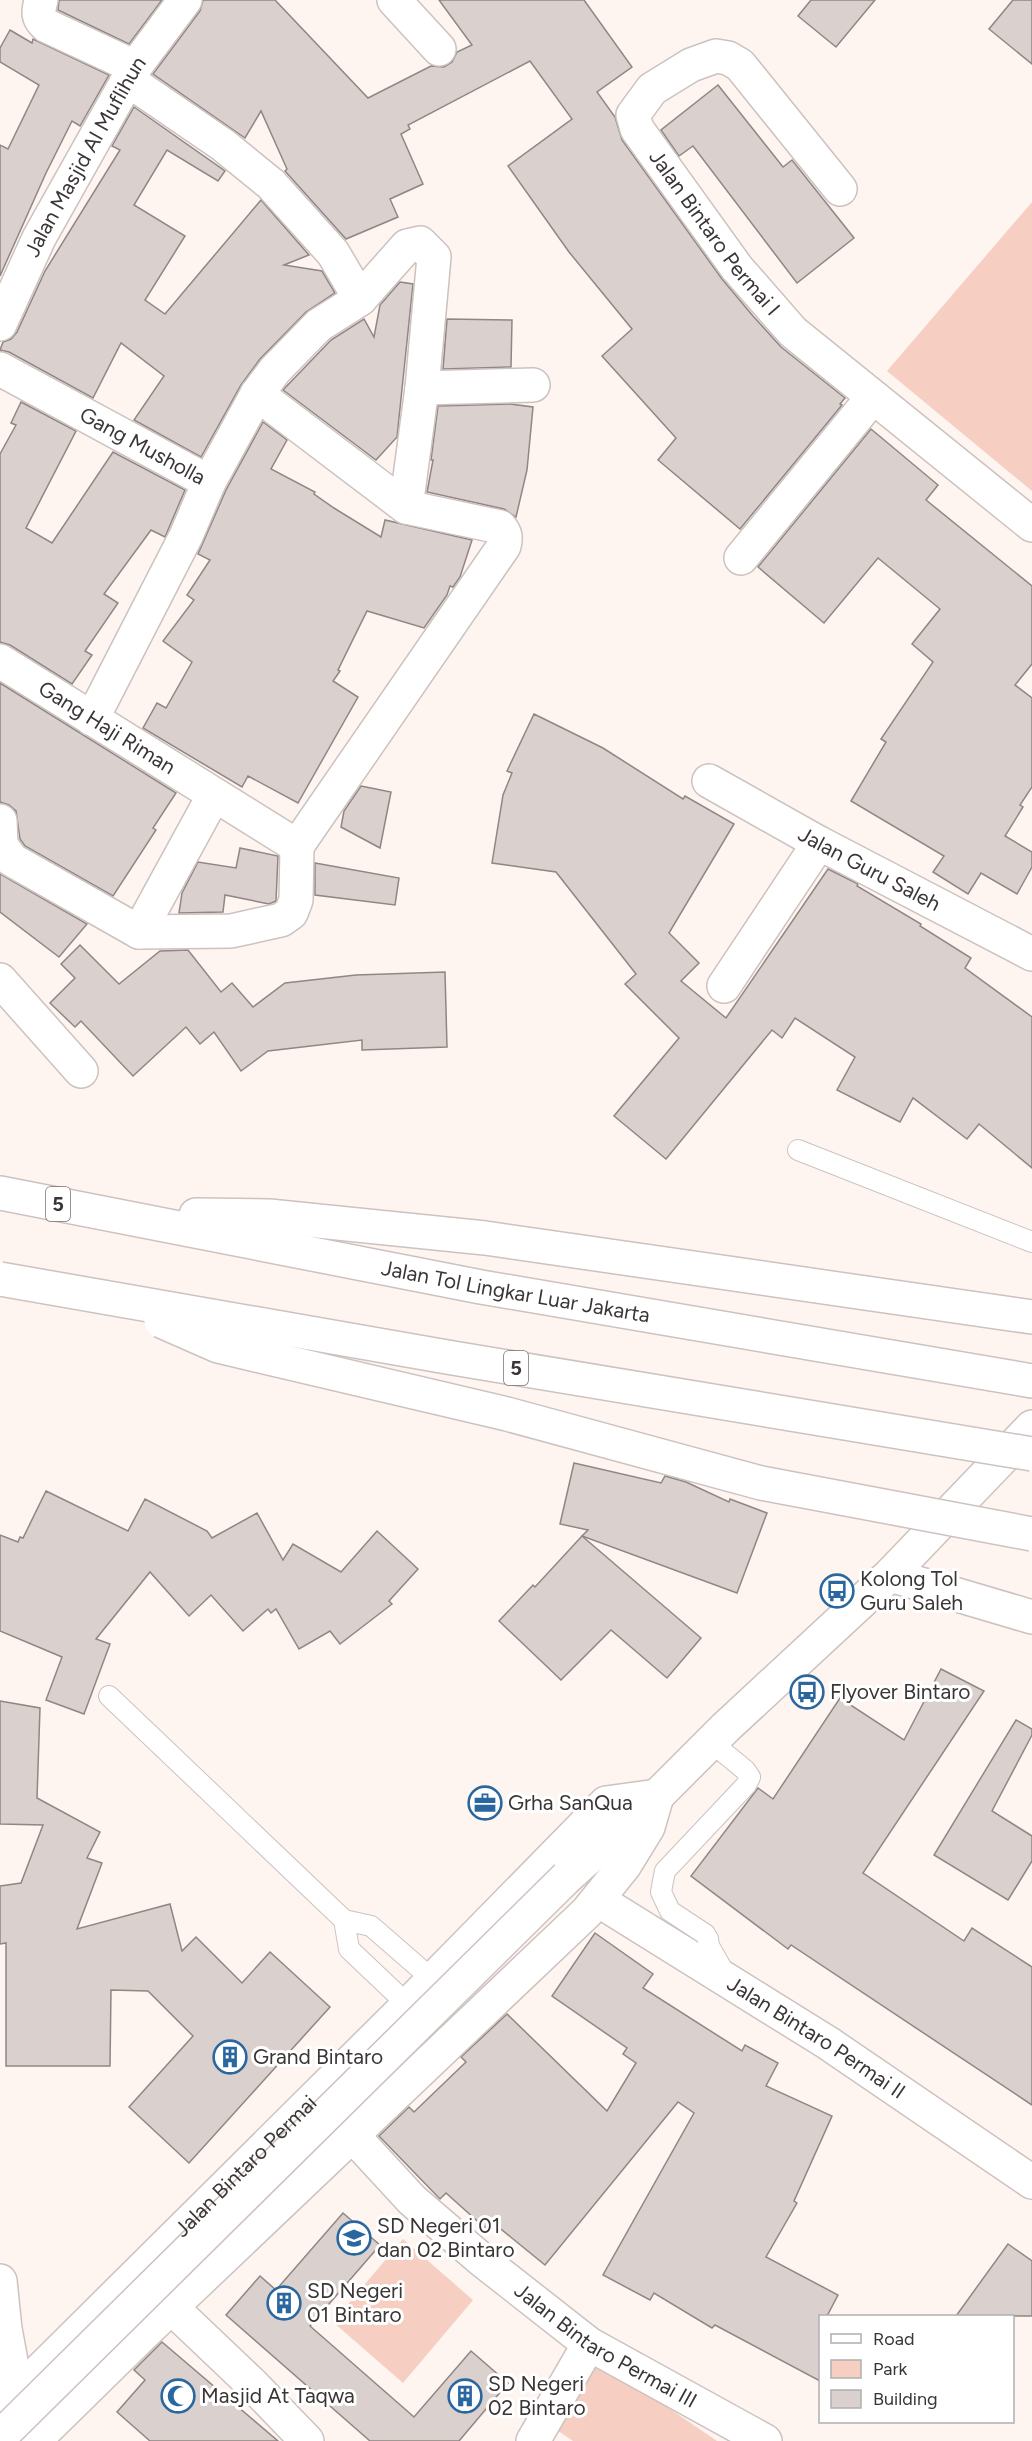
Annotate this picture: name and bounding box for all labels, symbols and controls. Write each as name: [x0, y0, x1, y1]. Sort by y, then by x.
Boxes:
street label: Jalan Masjid Al Muflihun: [19, 51, 151, 261]
street label: Jalan Bintaro Permai I: [644, 145, 786, 320]
street label: Gang Musholla: [76, 402, 210, 490]
street label: Gang Haji Riman: [34, 675, 180, 779]
street label: Jalan Guru Saleh: [794, 821, 945, 916]
road number: 5: [46, 1187, 70, 1221]
street label: Jalan Tol Lingkar Luar Jakarta: [379, 1255, 652, 1328]
road number: 5: [504, 1351, 528, 1385]
place label: Kolong Tol Guru Saleh: [860, 1566, 963, 1615]
bus stop icon: Kolong Tol Guru Saleh: [819, 1573, 855, 1609]
bus stop icon: Flyover Bintaro: [789, 1674, 825, 1710]
place label: Flyover Bintaro: [830, 1679, 970, 1704]
office icon: Grha SanQua: [467, 1785, 503, 1821]
place label: Grha SanQua: [508, 1790, 633, 1815]
street label: Jalan Bintaro Permai II: [723, 1971, 910, 2104]
building icon: Grand Bintaro: [212, 2039, 248, 2075]
place label: Grand Bintaro: [253, 2044, 383, 2069]
street label: Jalan Bintaro Permai: [169, 2090, 322, 2242]
place label: SD Negeri 01 dan 02 Bintaro: [377, 2213, 515, 2262]
school or university icon: SD Negeri 01 dan 02 Bintaro: [336, 2220, 372, 2256]
street label: Jalan Bintaro Permai III: [510, 2277, 701, 2413]
place label: SD Negeri 01 Bintaro: [307, 2278, 403, 2327]
building icon: SD Negeri 01 Bintaro: [266, 2285, 302, 2321]
legend: [819, 2315, 1014, 2423]
text: Road: [873, 2328, 914, 2350]
text: Park: [873, 2358, 908, 2380]
place label: SD Negeri 02 Bintaro: [488, 2371, 586, 2420]
mosque icon: Masjid At Taqwa: [160, 2378, 196, 2414]
building icon: SD Negeri 02 Bintaro: [447, 2378, 483, 2414]
place label: Masjid At Taqwa: [201, 2383, 355, 2408]
text: Building: [873, 2388, 938, 2410]

